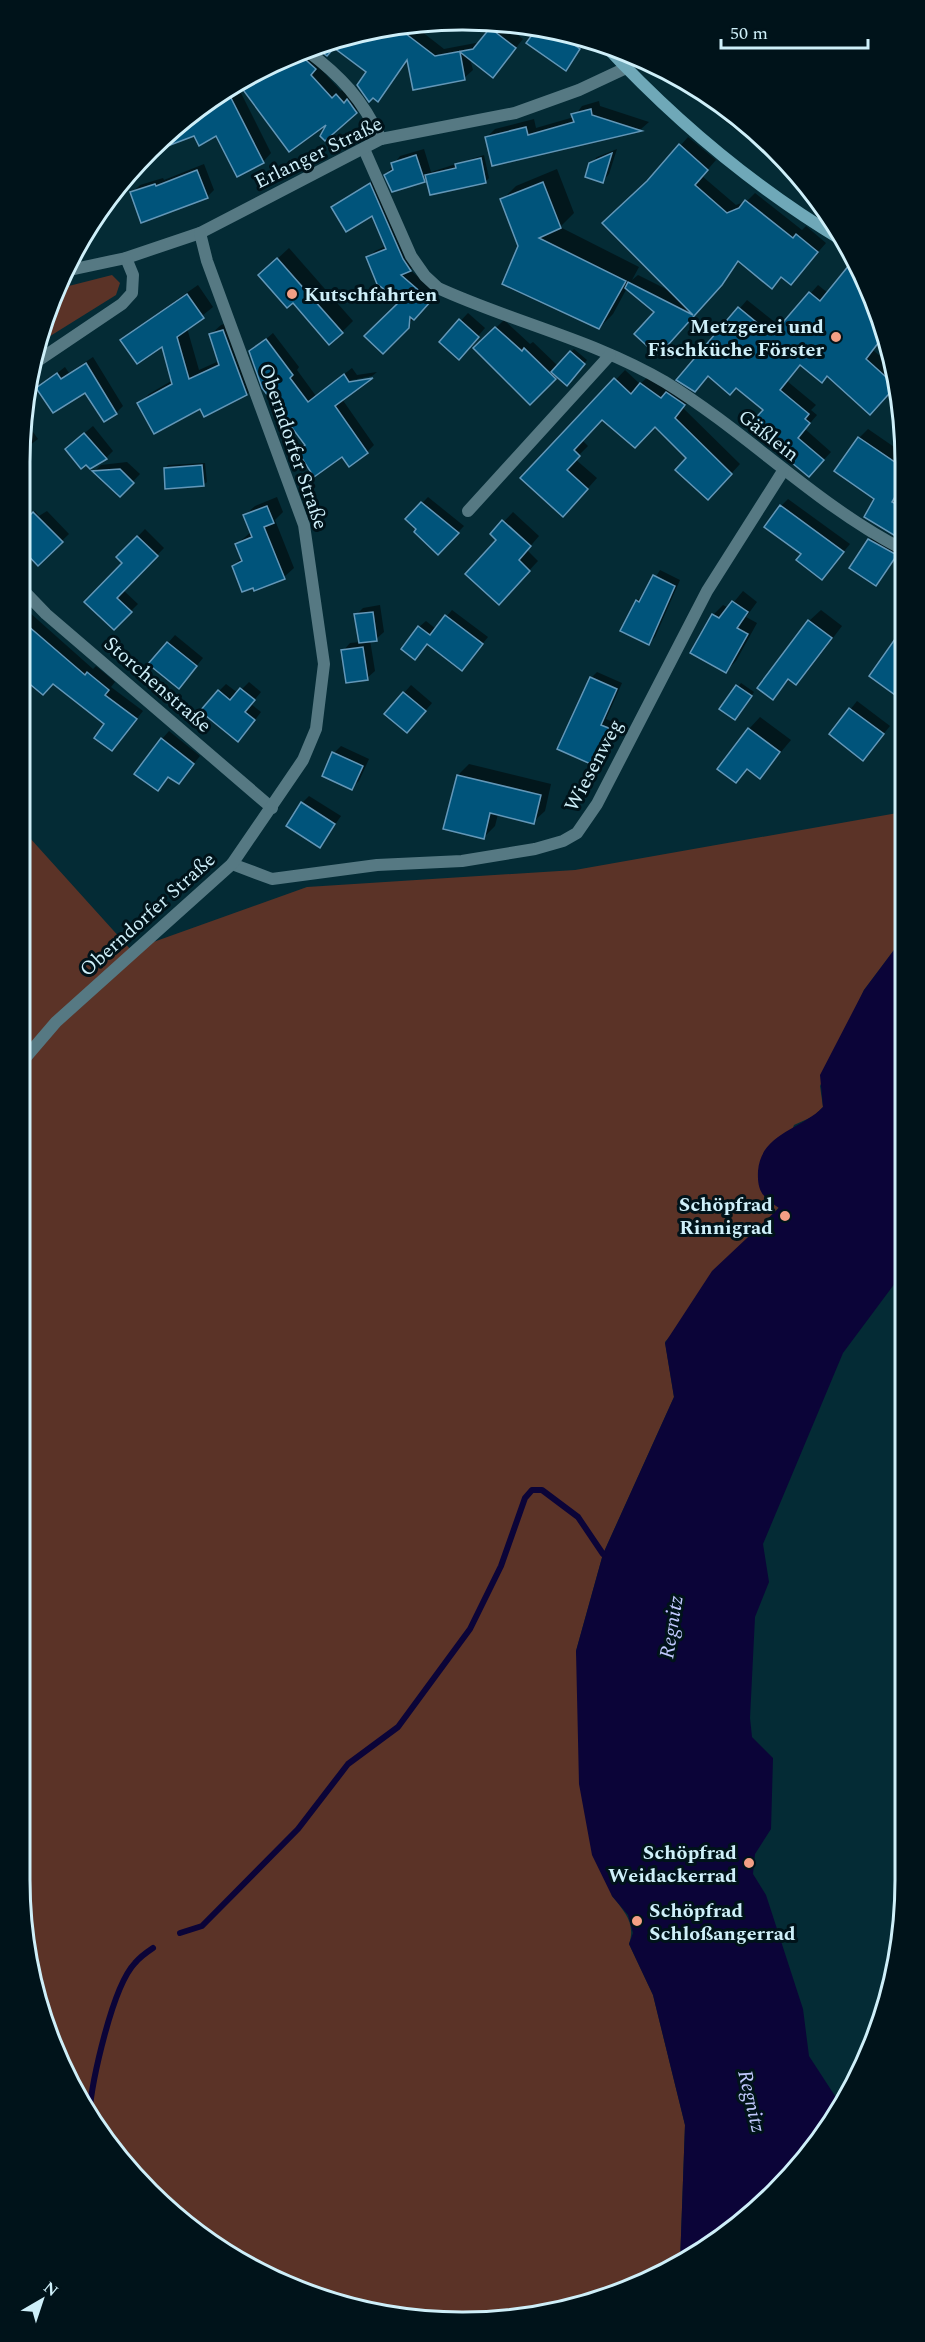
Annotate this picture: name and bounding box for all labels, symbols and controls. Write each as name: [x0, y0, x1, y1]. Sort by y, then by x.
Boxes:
scale bar: [721, 12, 868, 50]
text: 50 m: [730, 20, 768, 47]
street label: Erlanger Straße: [249, 109, 388, 197]
place label: Kutschfahrten: [304, 280, 437, 310]
marker: Kutschfahrten: [285, 287, 299, 301]
place label: Metzgerei und Fischküche Förster: [647, 312, 824, 365]
marker: Metzgerei und Fischküche Förster: [829, 330, 843, 344]
street label: Oberndorfer Straße: [251, 359, 336, 533]
street label: Gäßlein: [731, 402, 805, 469]
street label: Storchenstraße: [97, 629, 218, 740]
street label: Wiesenweg: [557, 714, 631, 817]
street label: Oberndorfer Straße: [73, 845, 222, 984]
place label: Schöpfrad Rinnigrad: [679, 1190, 773, 1243]
marker: Schöpfrad Rinnigrad: [778, 1209, 792, 1223]
water label: Regnitz: [651, 1593, 693, 1661]
place label: Schöpfrad Weidackerrad: [608, 1838, 737, 1891]
marker: Schöpfrad Weidackerrad: [742, 1856, 756, 1870]
place label: Schöpfrad Schloßangerrad: [649, 1896, 796, 1949]
marker: Schöpfrad Schloßangerrad: [630, 1914, 644, 1928]
water label: Regnitz: [728, 2067, 774, 2136]
north arrow: [12, 2270, 72, 2330]
text: N: [38, 2276, 63, 2303]

